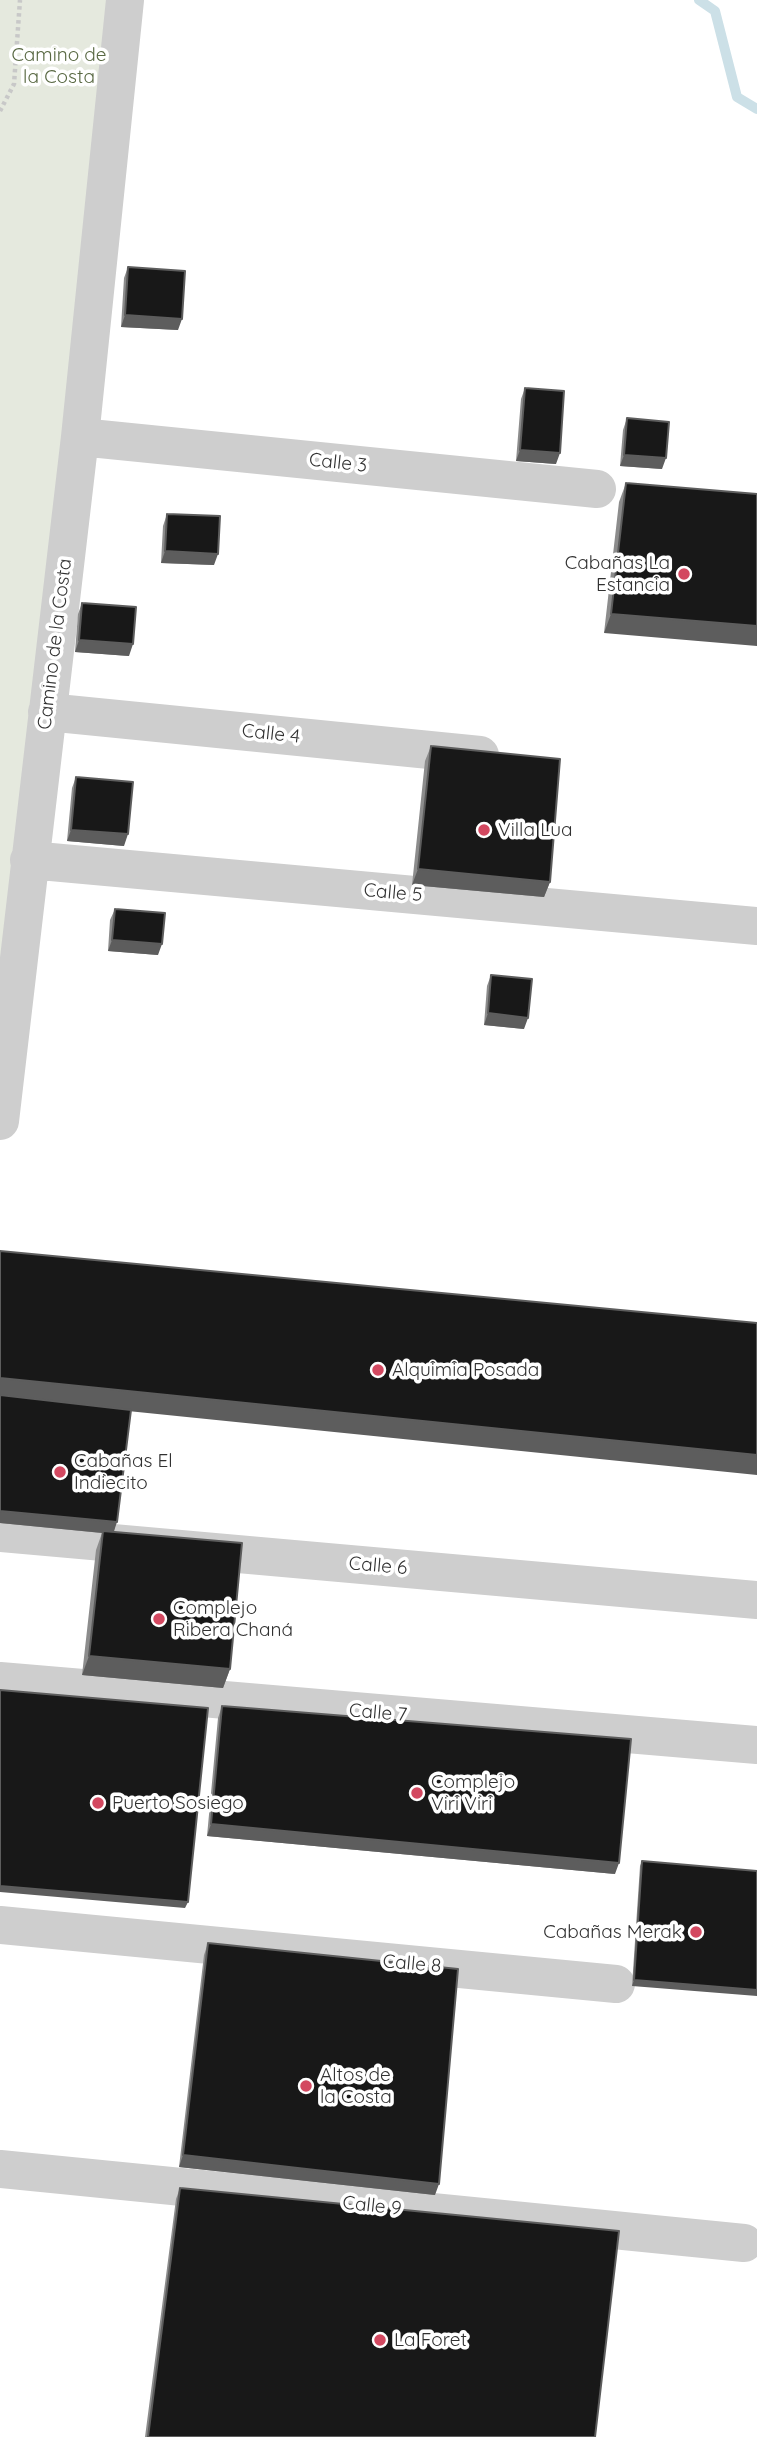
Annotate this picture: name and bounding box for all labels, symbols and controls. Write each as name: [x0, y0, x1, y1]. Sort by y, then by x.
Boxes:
park label: Camino de la Costa: [11, 44, 107, 88]
street label: Calle 3: [308, 449, 368, 477]
place label: Cabañas La Estancia: [565, 552, 670, 596]
street label: Camino de la Costa: [33, 557, 77, 731]
marker: Cabañas La Estancia: [676, 566, 692, 582]
street label: Calle 4: [241, 720, 301, 748]
place label: Villa Lua: [498, 819, 573, 841]
marker: Villa Lua: [476, 822, 492, 838]
street label: Calle 5: [363, 879, 423, 907]
place label: Alquimia Posada: [392, 1359, 539, 1381]
marker: Alquimia Posada: [370, 1362, 386, 1378]
place label: Cabañas El Indiecito: [74, 1450, 173, 1494]
marker: Cabañas El Indiecito: [52, 1464, 68, 1480]
street label: Calle 6: [348, 1552, 408, 1580]
place label: Complejo Ribera Chaná: [173, 1597, 293, 1641]
marker: Complejo Ribera Chaná: [151, 1611, 167, 1627]
street label: Calle 7: [348, 1699, 408, 1727]
place label: Complejo Viri Viri: [431, 1771, 515, 1815]
marker: Complejo Viri Viri: [409, 1785, 425, 1801]
place label: Puerto Sosiego: [112, 1792, 244, 1814]
marker: Puerto Sosiego: [90, 1795, 106, 1811]
place label: Cabañas Merak: [543, 1921, 682, 1943]
marker: Cabañas Merak: [688, 1924, 704, 1940]
street label: Calle 8: [382, 1950, 442, 1978]
place label: Altos de la Costa: [320, 2064, 392, 2108]
marker: Altos de la Costa: [298, 2078, 314, 2094]
street label: Calle 9: [341, 2192, 403, 2220]
place label: La Foret: [394, 2329, 467, 2351]
marker: La Foret: [372, 2332, 388, 2348]

